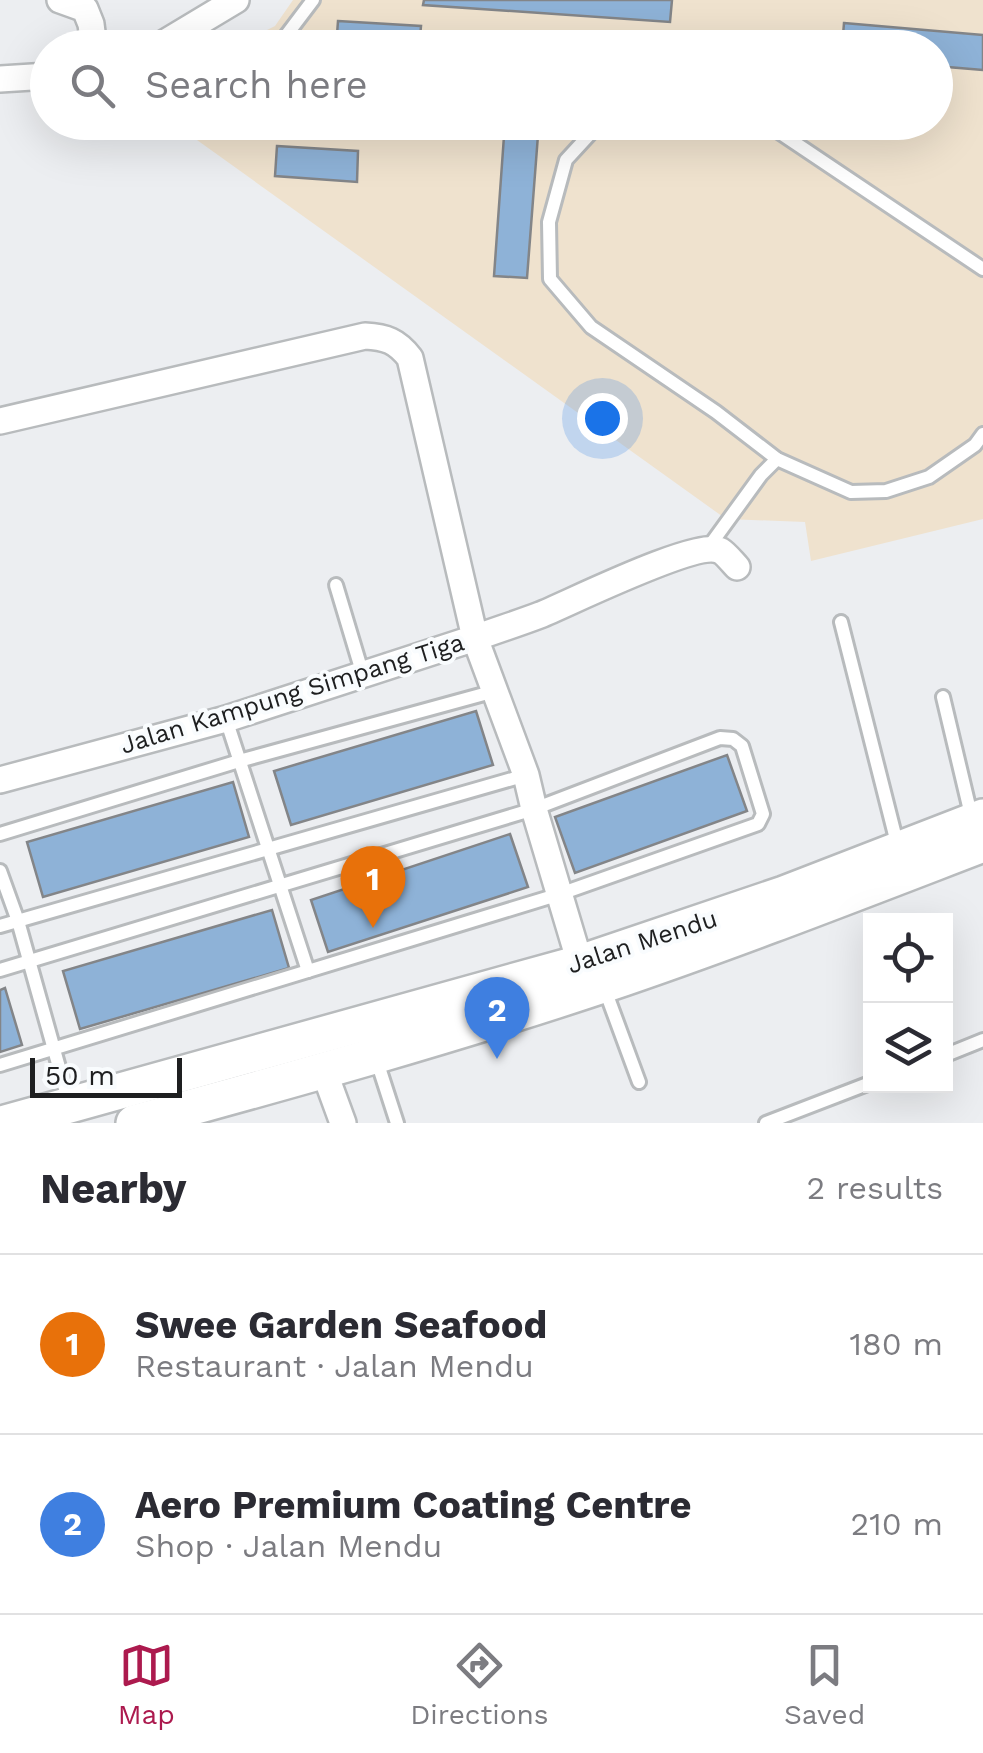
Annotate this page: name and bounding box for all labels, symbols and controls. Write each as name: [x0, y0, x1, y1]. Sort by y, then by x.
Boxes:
search box: [30, 30, 953, 140]
icon: search: [65, 58, 120, 113]
text: Search here: [145, 63, 368, 107]
your location: [577, 393, 628, 444]
street label: Jalan Kampung Simpang Tiga: [117, 627, 467, 760]
pin: 1: [340, 846, 406, 928]
street label: Jalan Mendu: [564, 904, 721, 979]
map controls: [863, 913, 953, 1093]
button: locate: [863, 913, 953, 1003]
pin: 2: [464, 976, 530, 1059]
button: layers: [863, 1003, 953, 1093]
scale bar: [30, 1053, 182, 1098]
text: 50 m: [45, 1059, 115, 1092]
text: Nearby: [40, 1164, 187, 1213]
text: 2 results: [806, 1169, 943, 1207]
text: Swee Garden Seafood: [135, 1303, 547, 1347]
text: 1: [66, 1325, 79, 1363]
text: 180 m: [849, 1325, 943, 1363]
text: Restaurant · Jalan Mendu: [135, 1347, 534, 1385]
text: Aero Premium Coating Centre: [135, 1483, 691, 1527]
text: 2: [63, 1505, 82, 1543]
text: 210 m: [851, 1505, 943, 1543]
text: Shop · Jalan Mendu: [135, 1527, 442, 1565]
tab: Map: [118, 1638, 175, 1731]
tab: Directions: [410, 1638, 549, 1731]
tab: Saved: [784, 1638, 865, 1731]

